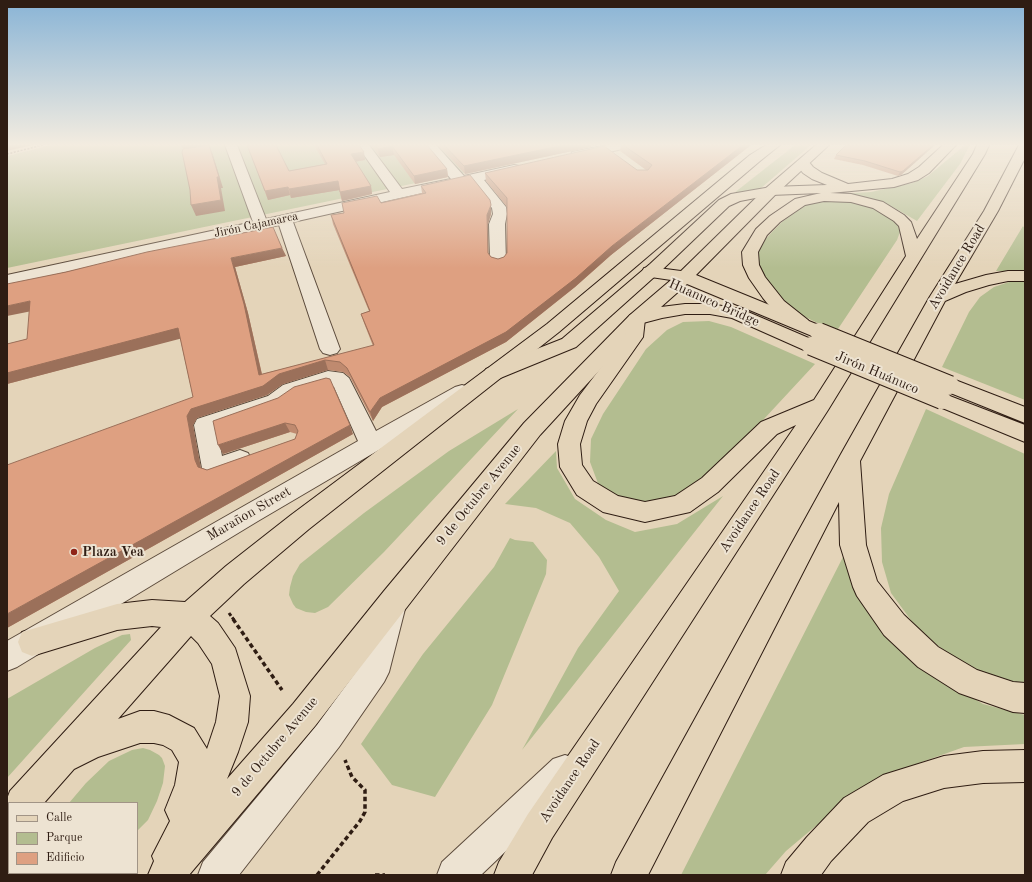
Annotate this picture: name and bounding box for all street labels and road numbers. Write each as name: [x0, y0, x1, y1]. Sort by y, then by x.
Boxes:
street label: Jirón Cajamarca: [213, 209, 299, 241]
street label: Avoidance Road: [925, 221, 989, 313]
street label: Huanuco Bridge: [666, 275, 762, 331]
street label: Jirón Huánuco: [833, 348, 921, 398]
street label: 9 de Octubre Avenue: [433, 441, 525, 549]
street label: Avoidance Road: [716, 466, 784, 556]
street label: Marañon Street: [204, 483, 294, 545]
street label: 9 de Octubre Avenue: [228, 693, 322, 801]
street label: Avoidance Road: [536, 736, 604, 826]

